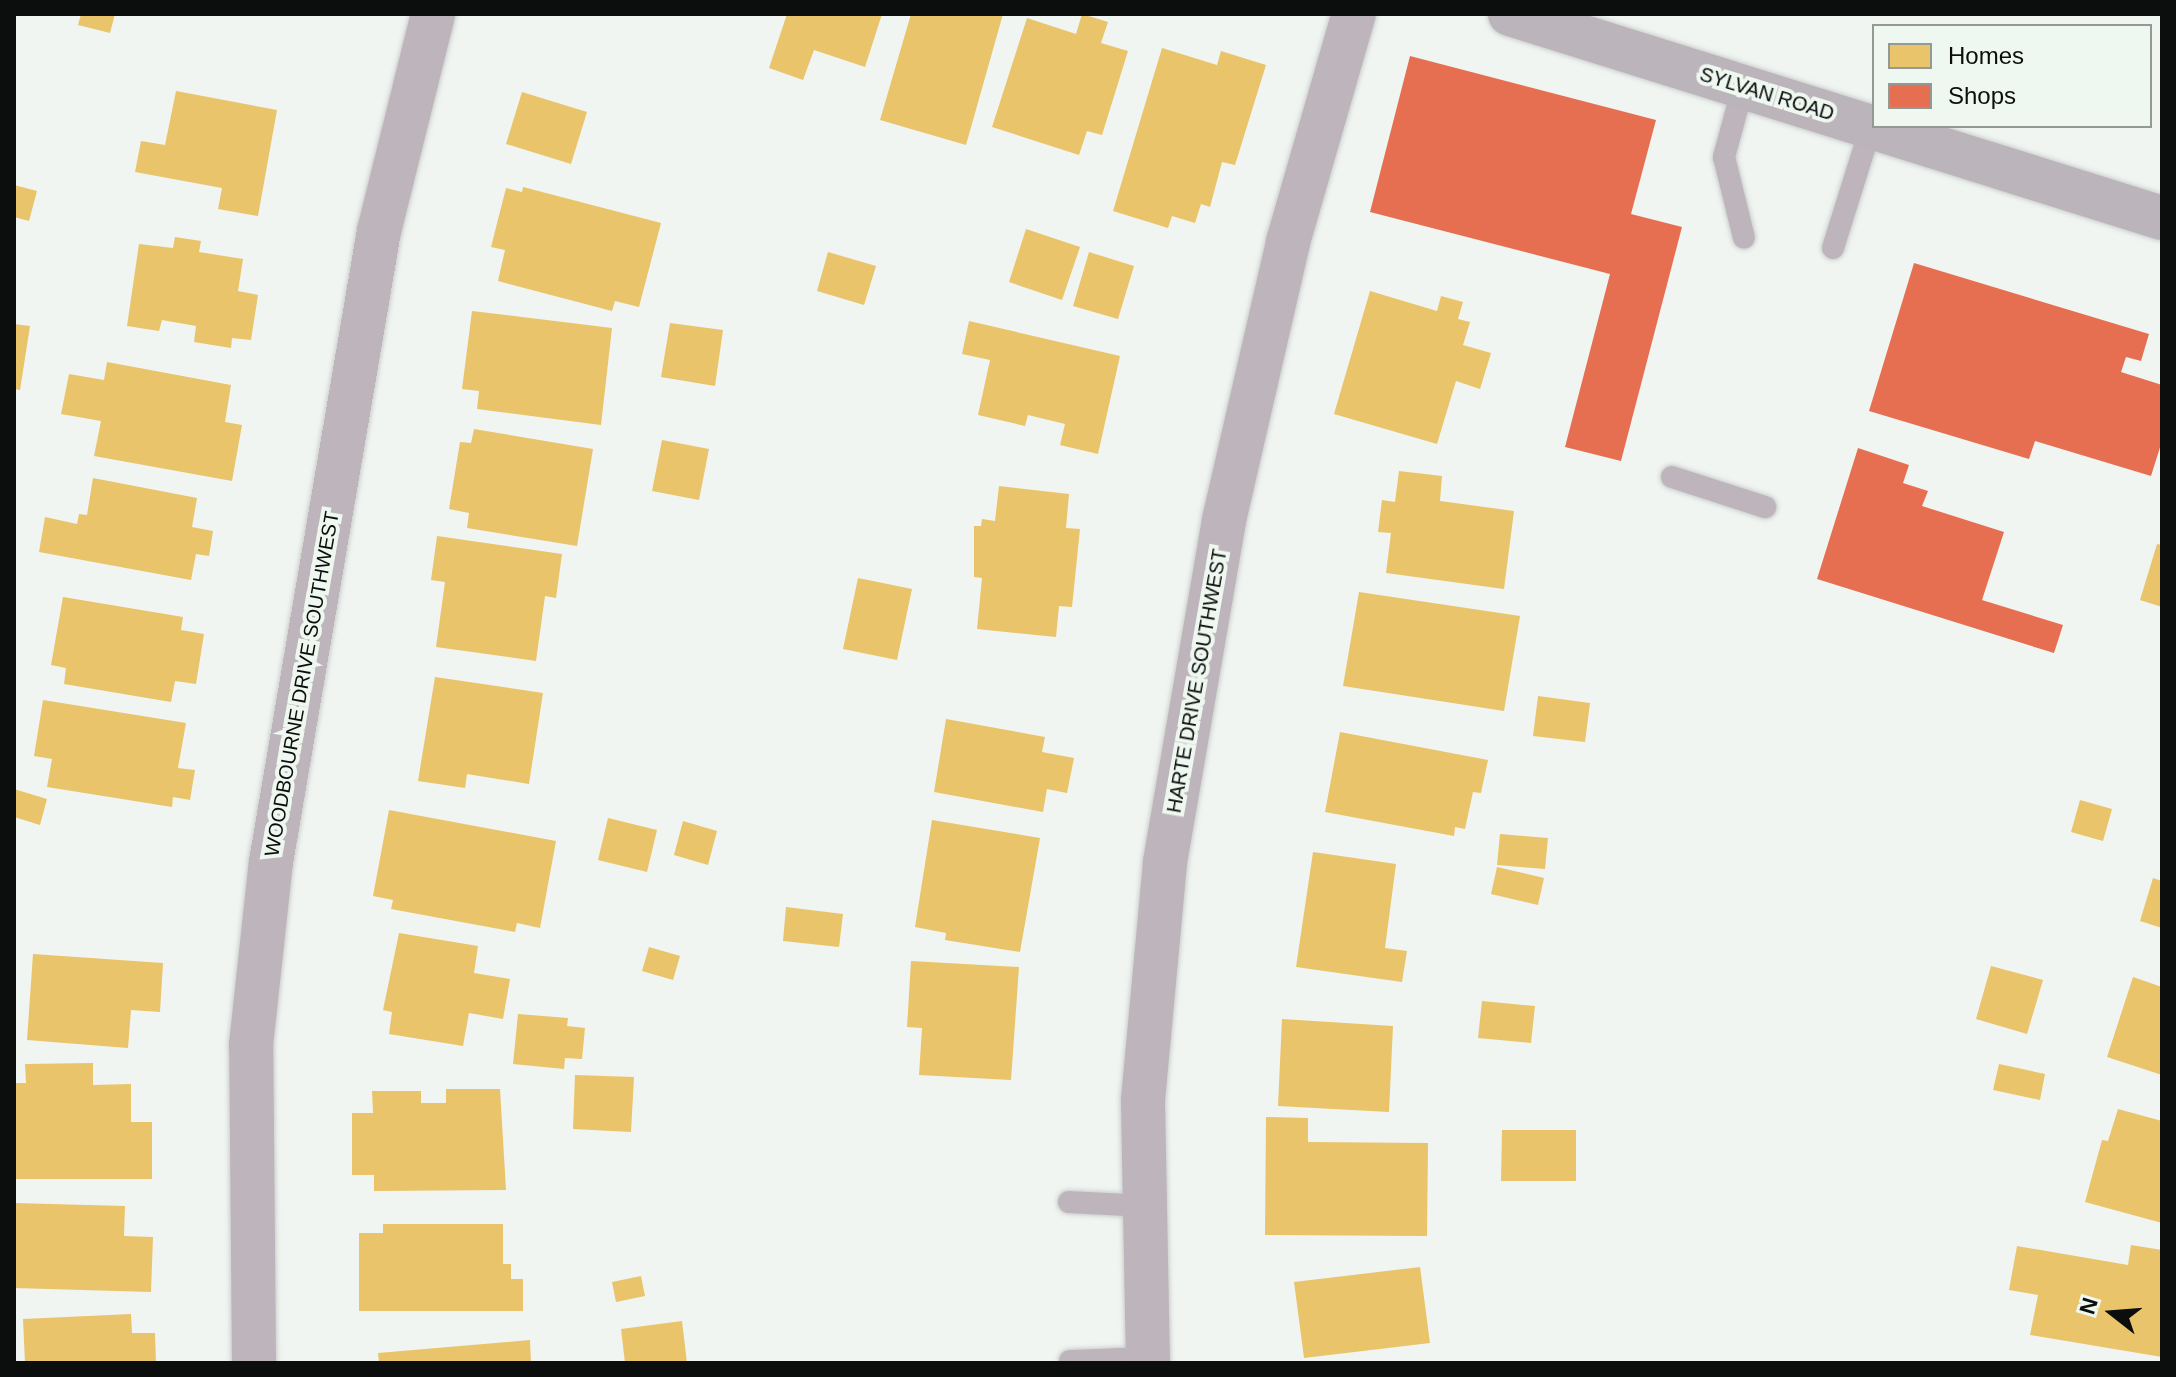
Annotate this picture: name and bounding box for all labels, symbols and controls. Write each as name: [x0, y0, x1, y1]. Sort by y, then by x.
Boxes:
legend: [1872, 24, 2152, 128]
text: Homes: [1948, 42, 2024, 69]
street label: SYLVAN ROAD: [1697, 62, 1837, 126]
text: Shops: [1948, 82, 2016, 109]
street label: WOODBOURNE DRIVE SOUTHWEST: [260, 510, 344, 858]
street label: HARTE DRIVE SOUTHWEST: [1162, 547, 1232, 815]
north arrow: [2072, 1273, 2152, 1353]
text: N: [2074, 1295, 2103, 1317]

